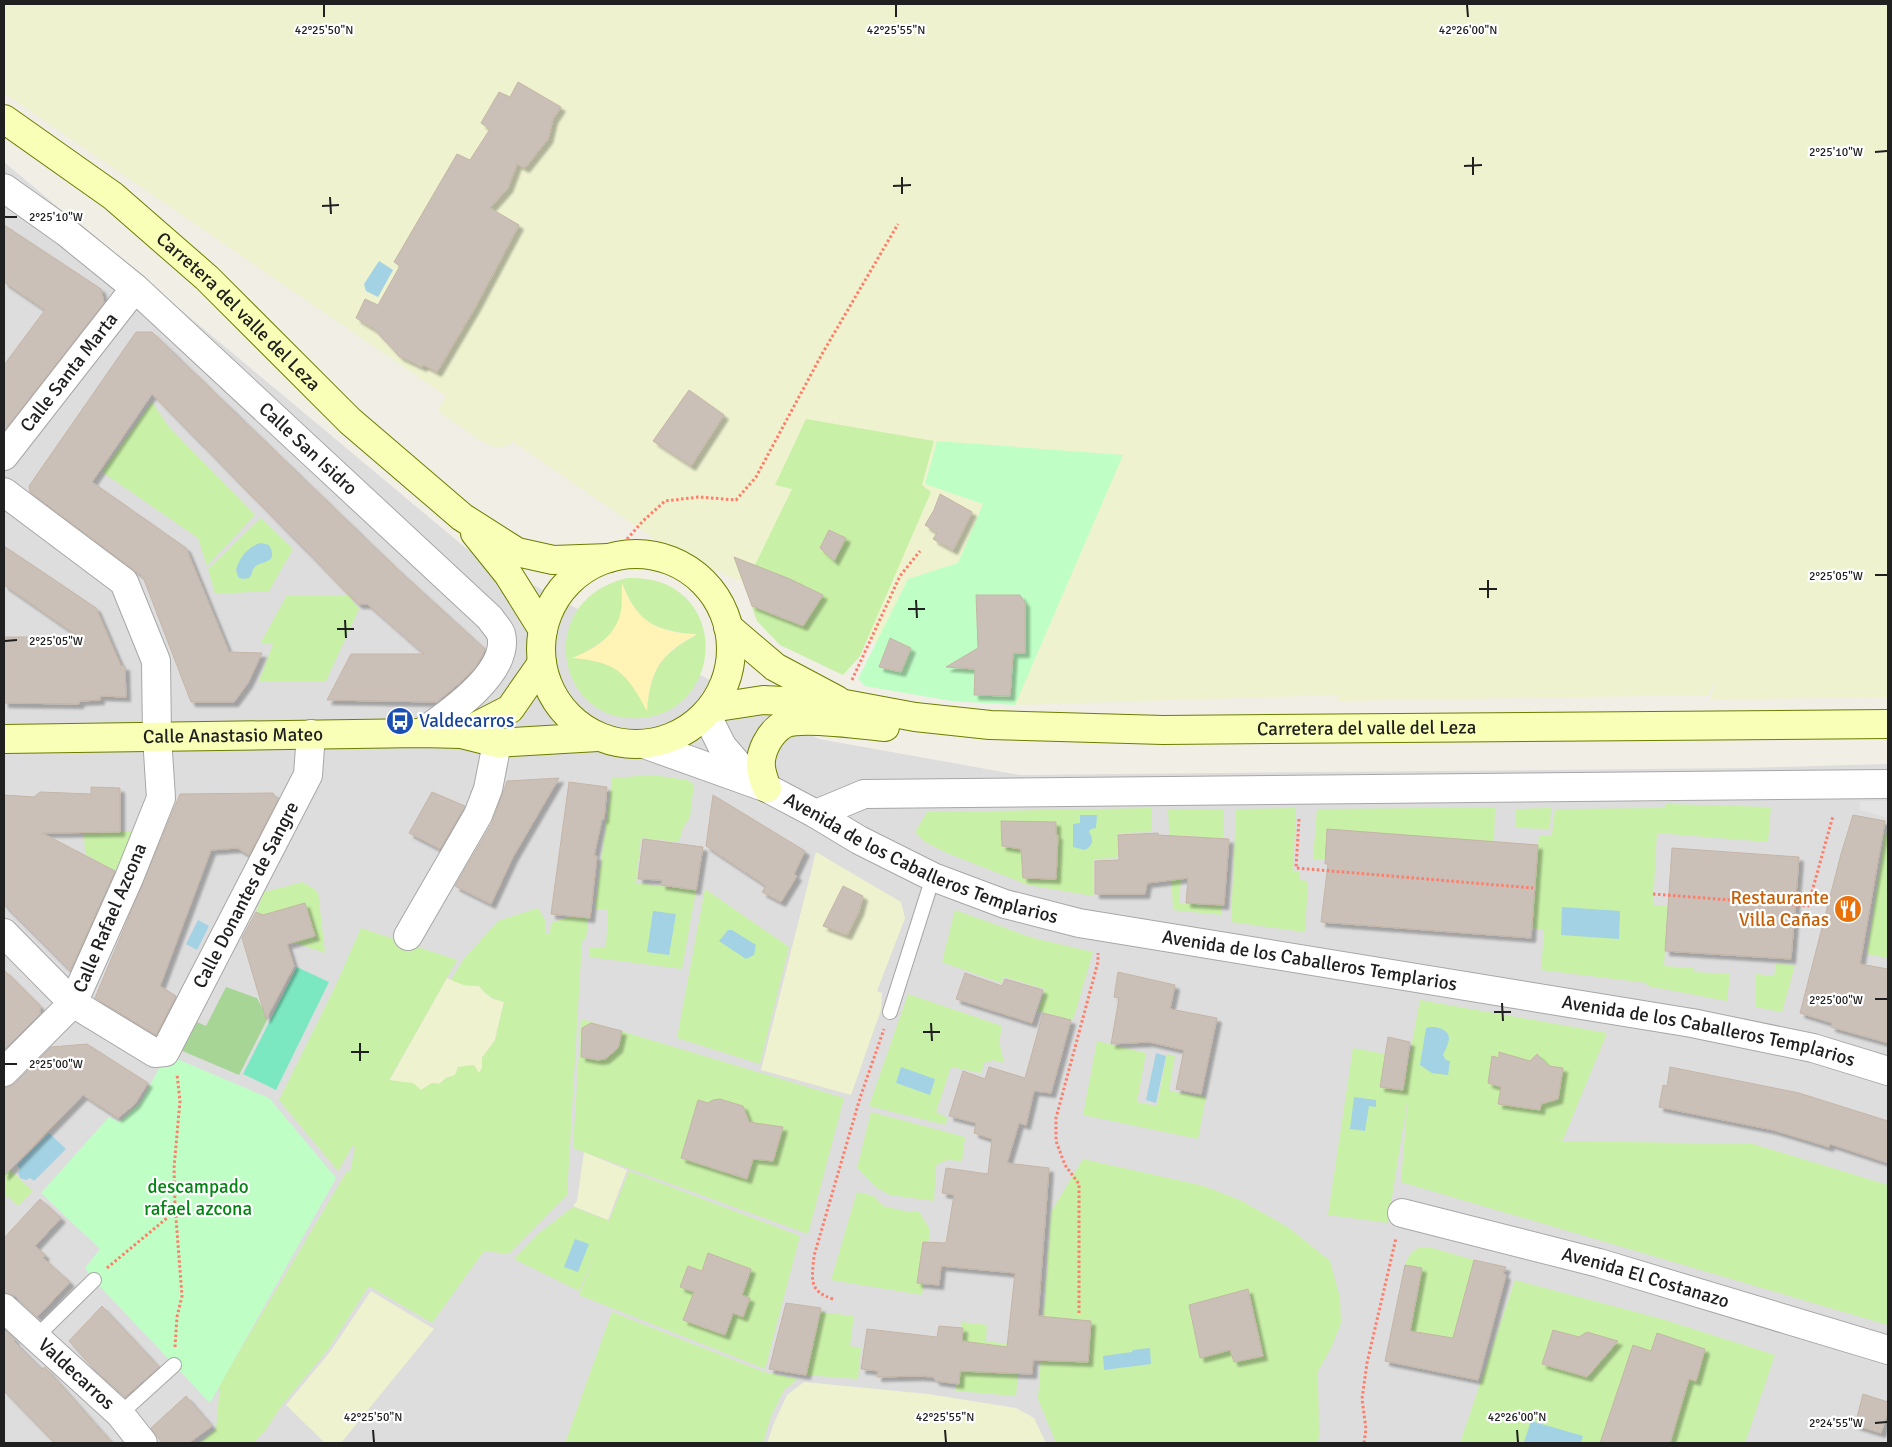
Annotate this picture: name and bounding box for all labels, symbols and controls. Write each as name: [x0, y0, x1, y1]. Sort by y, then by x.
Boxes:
text: 42°25'50"N: [295, 23, 353, 38]
text: 42°25'55"N: [867, 23, 925, 38]
text: 42°26'00"N: [1439, 23, 1497, 38]
text: 2°25'10"W: [1809, 145, 1863, 160]
text: 2°25'10"W: [29, 210, 83, 225]
street label: Carretera del valle del Leza: [151, 227, 325, 396]
street label: Calle Santa Marta: [15, 308, 123, 437]
street label: Calle San Isidro: [254, 397, 362, 500]
text: 2°25'05"W: [1809, 569, 1863, 584]
text: 2°25'05"W: [29, 634, 83, 649]
bus stop icon: Valdecarros: [385, 706, 415, 736]
place label: Valdecarros: [419, 709, 514, 733]
street label: Carretera del valle del Leza: [1257, 715, 1476, 741]
street label: Calle Anastasio Mateo: [143, 722, 323, 749]
street label: Avenida de los Caballeros Templarios: [780, 787, 1061, 929]
street label: Calle Donantes de Sangre: [188, 798, 304, 993]
street label: Calle Rafael Azcona: [68, 840, 152, 996]
place label: Restaurante Villa Cañas: [1731, 886, 1829, 932]
restaurant icon: Restaurante Villa Cañas: [1833, 894, 1863, 924]
street label: Avenida de los Caballeros Templarios: [1160, 925, 1459, 997]
street label: Avenida de los Caballeros Templarios: [1560, 990, 1858, 1072]
text: 2°25'00"W: [1809, 993, 1863, 1008]
text: 2°25'00"W: [29, 1057, 83, 1072]
park label: descampado rafael azcona: [144, 1175, 252, 1221]
street label: Avenida El Costanazo: [1559, 1242, 1732, 1314]
street label: Valdecarros: [33, 1333, 120, 1415]
text: 42°25'50"N: [344, 1410, 402, 1425]
text: 42°25'55"N: [916, 1410, 974, 1425]
text: 42°26'00"N: [1488, 1410, 1546, 1425]
text: 2°24'55"W: [1809, 1416, 1863, 1431]

